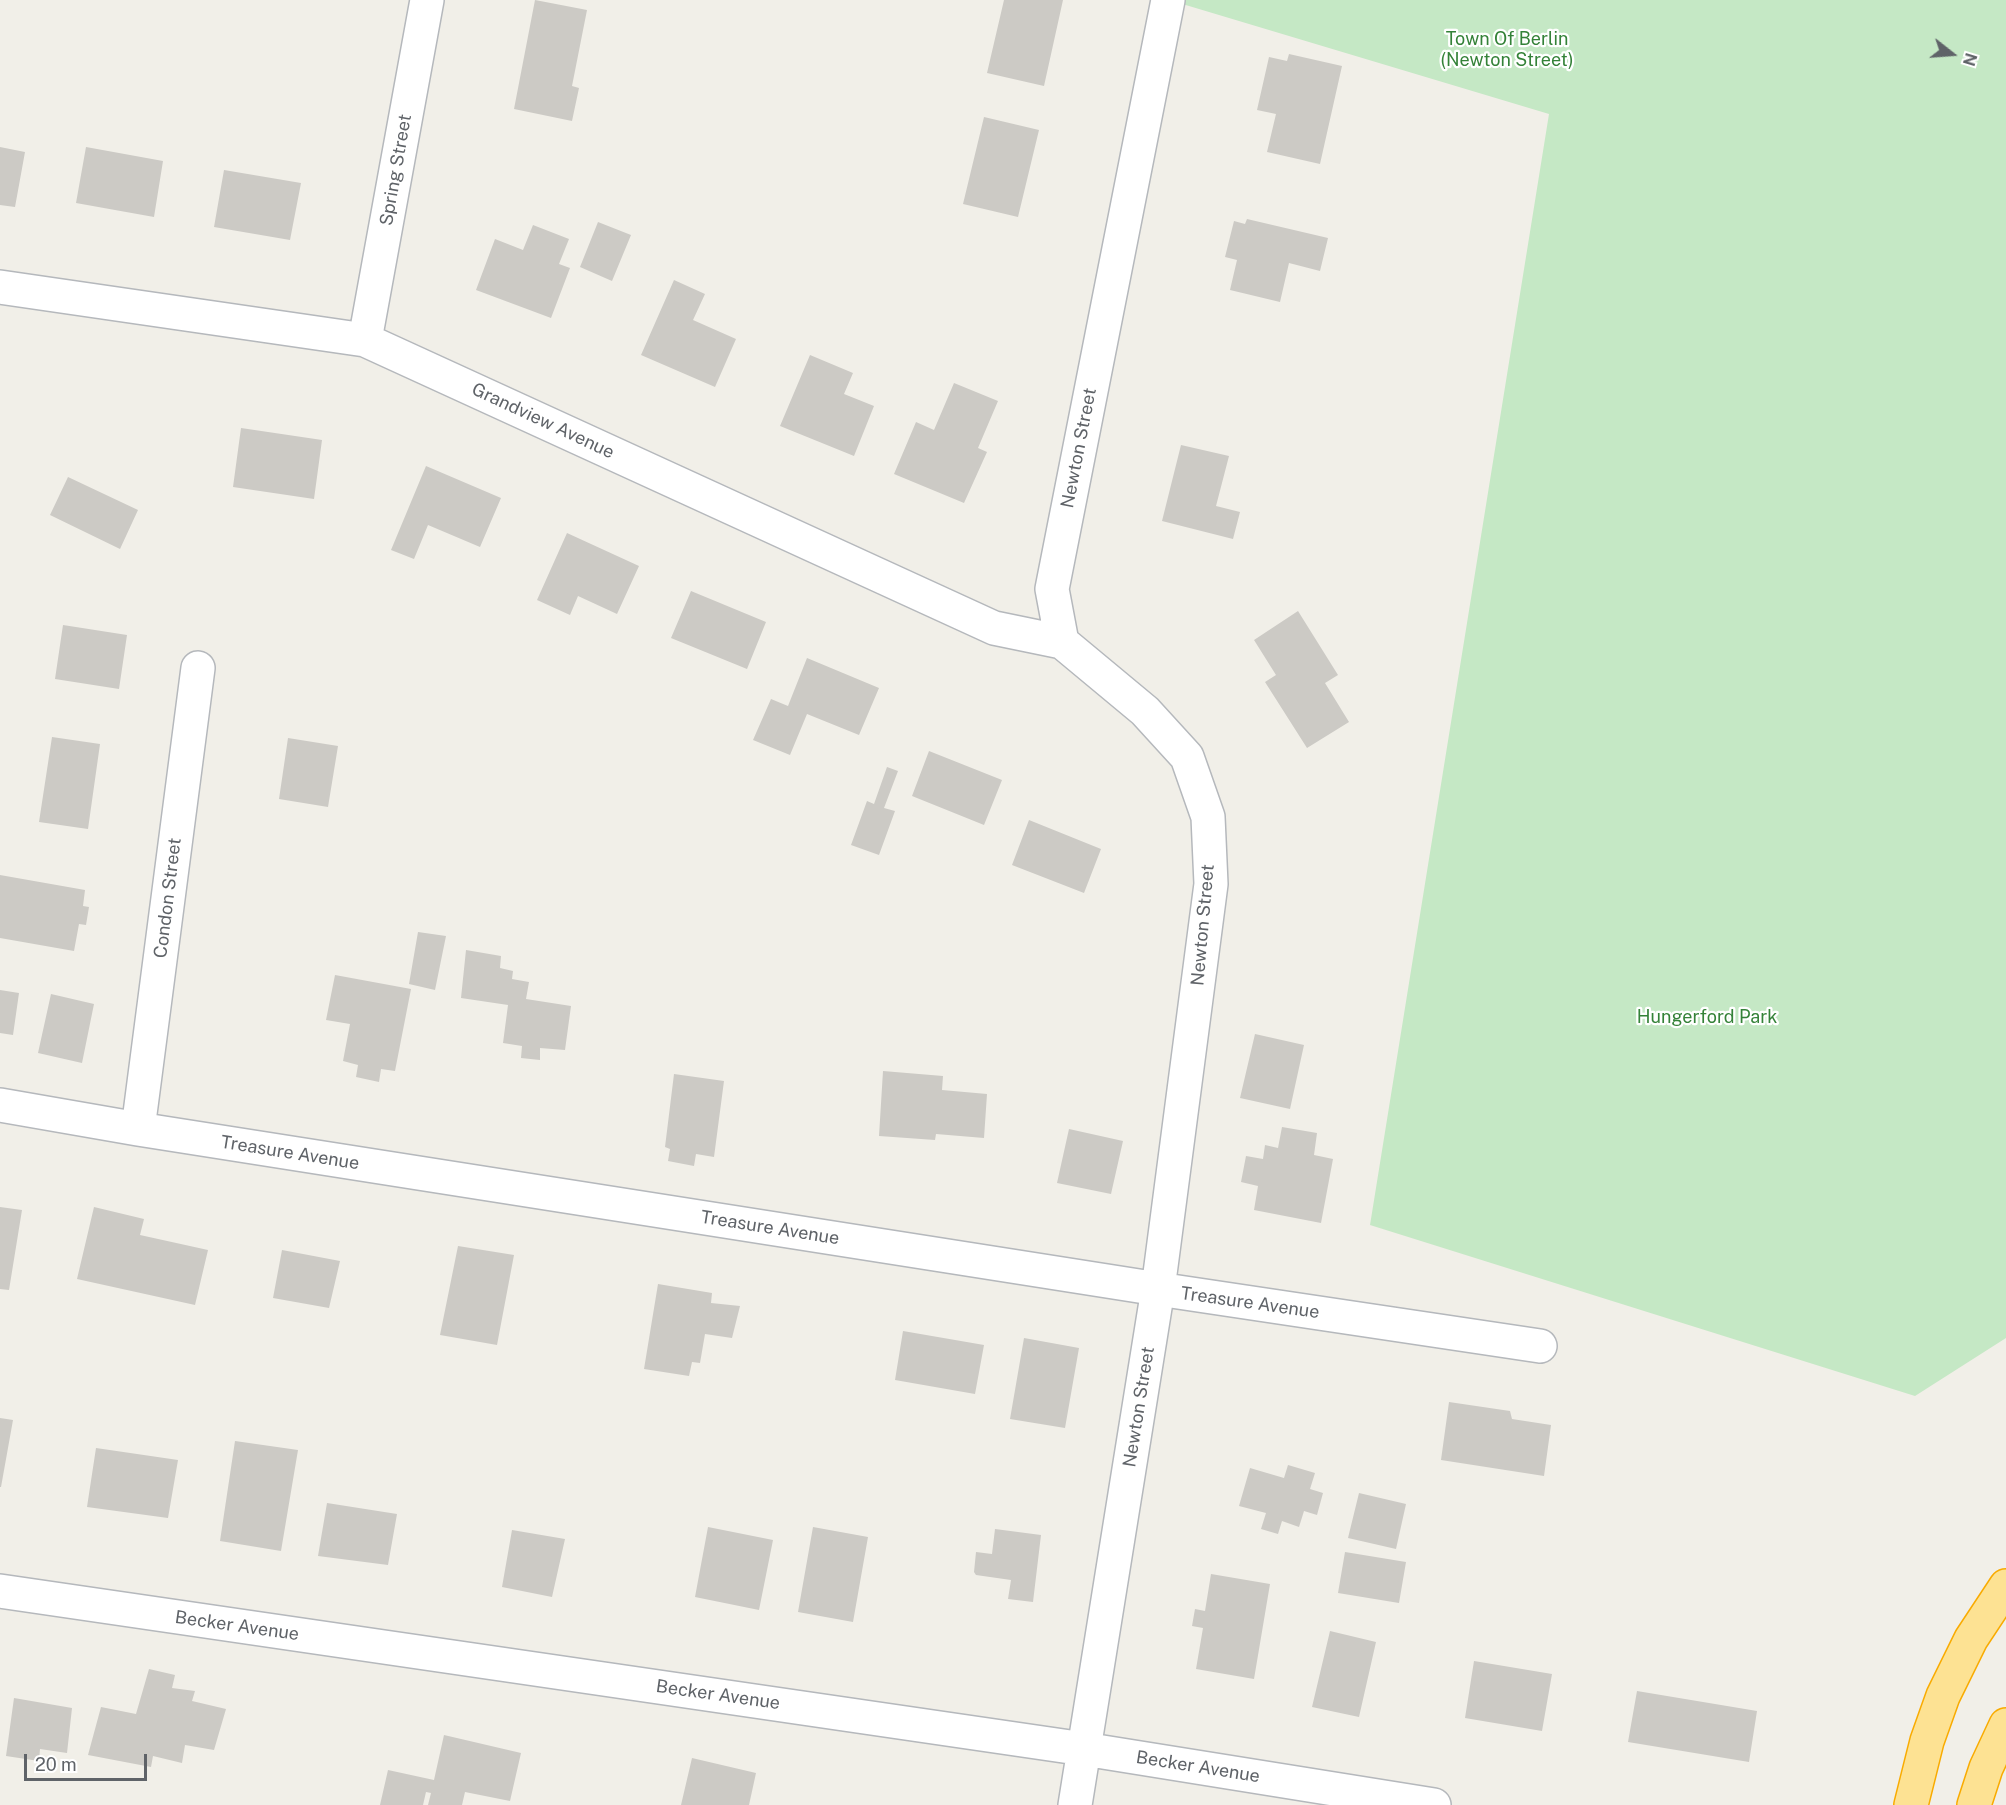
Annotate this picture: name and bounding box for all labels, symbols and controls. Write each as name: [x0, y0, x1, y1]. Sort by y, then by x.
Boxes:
north arrow: [1922, 24, 1982, 84]
park label: Town Of Berlin (Newton Street): [1441, 28, 1573, 70]
text: N: [1959, 51, 1981, 68]
street label: Spring Street: [376, 113, 416, 227]
street label: Grandview Avenue: [468, 378, 618, 464]
street label: Newton Street: [1057, 386, 1101, 510]
street label: Condon Street: [150, 837, 186, 959]
street label: Newton Street: [1187, 863, 1219, 987]
park label: Hungerford Park: [1637, 1006, 1777, 1028]
street label: Treasure Avenue: [219, 1131, 361, 1175]
street label: Treasure Avenue: [699, 1206, 841, 1250]
street label: Treasure Avenue: [1179, 1283, 1321, 1323]
street label: Newton Street: [1119, 1345, 1159, 1469]
street label: Becker Avenue: [174, 1607, 300, 1645]
street label: Becker Avenue: [655, 1676, 781, 1714]
scale bar: [27, 1742, 150, 1780]
street label: Becker Avenue: [1135, 1747, 1261, 1787]
text: 20 m: [35, 1754, 77, 1775]

